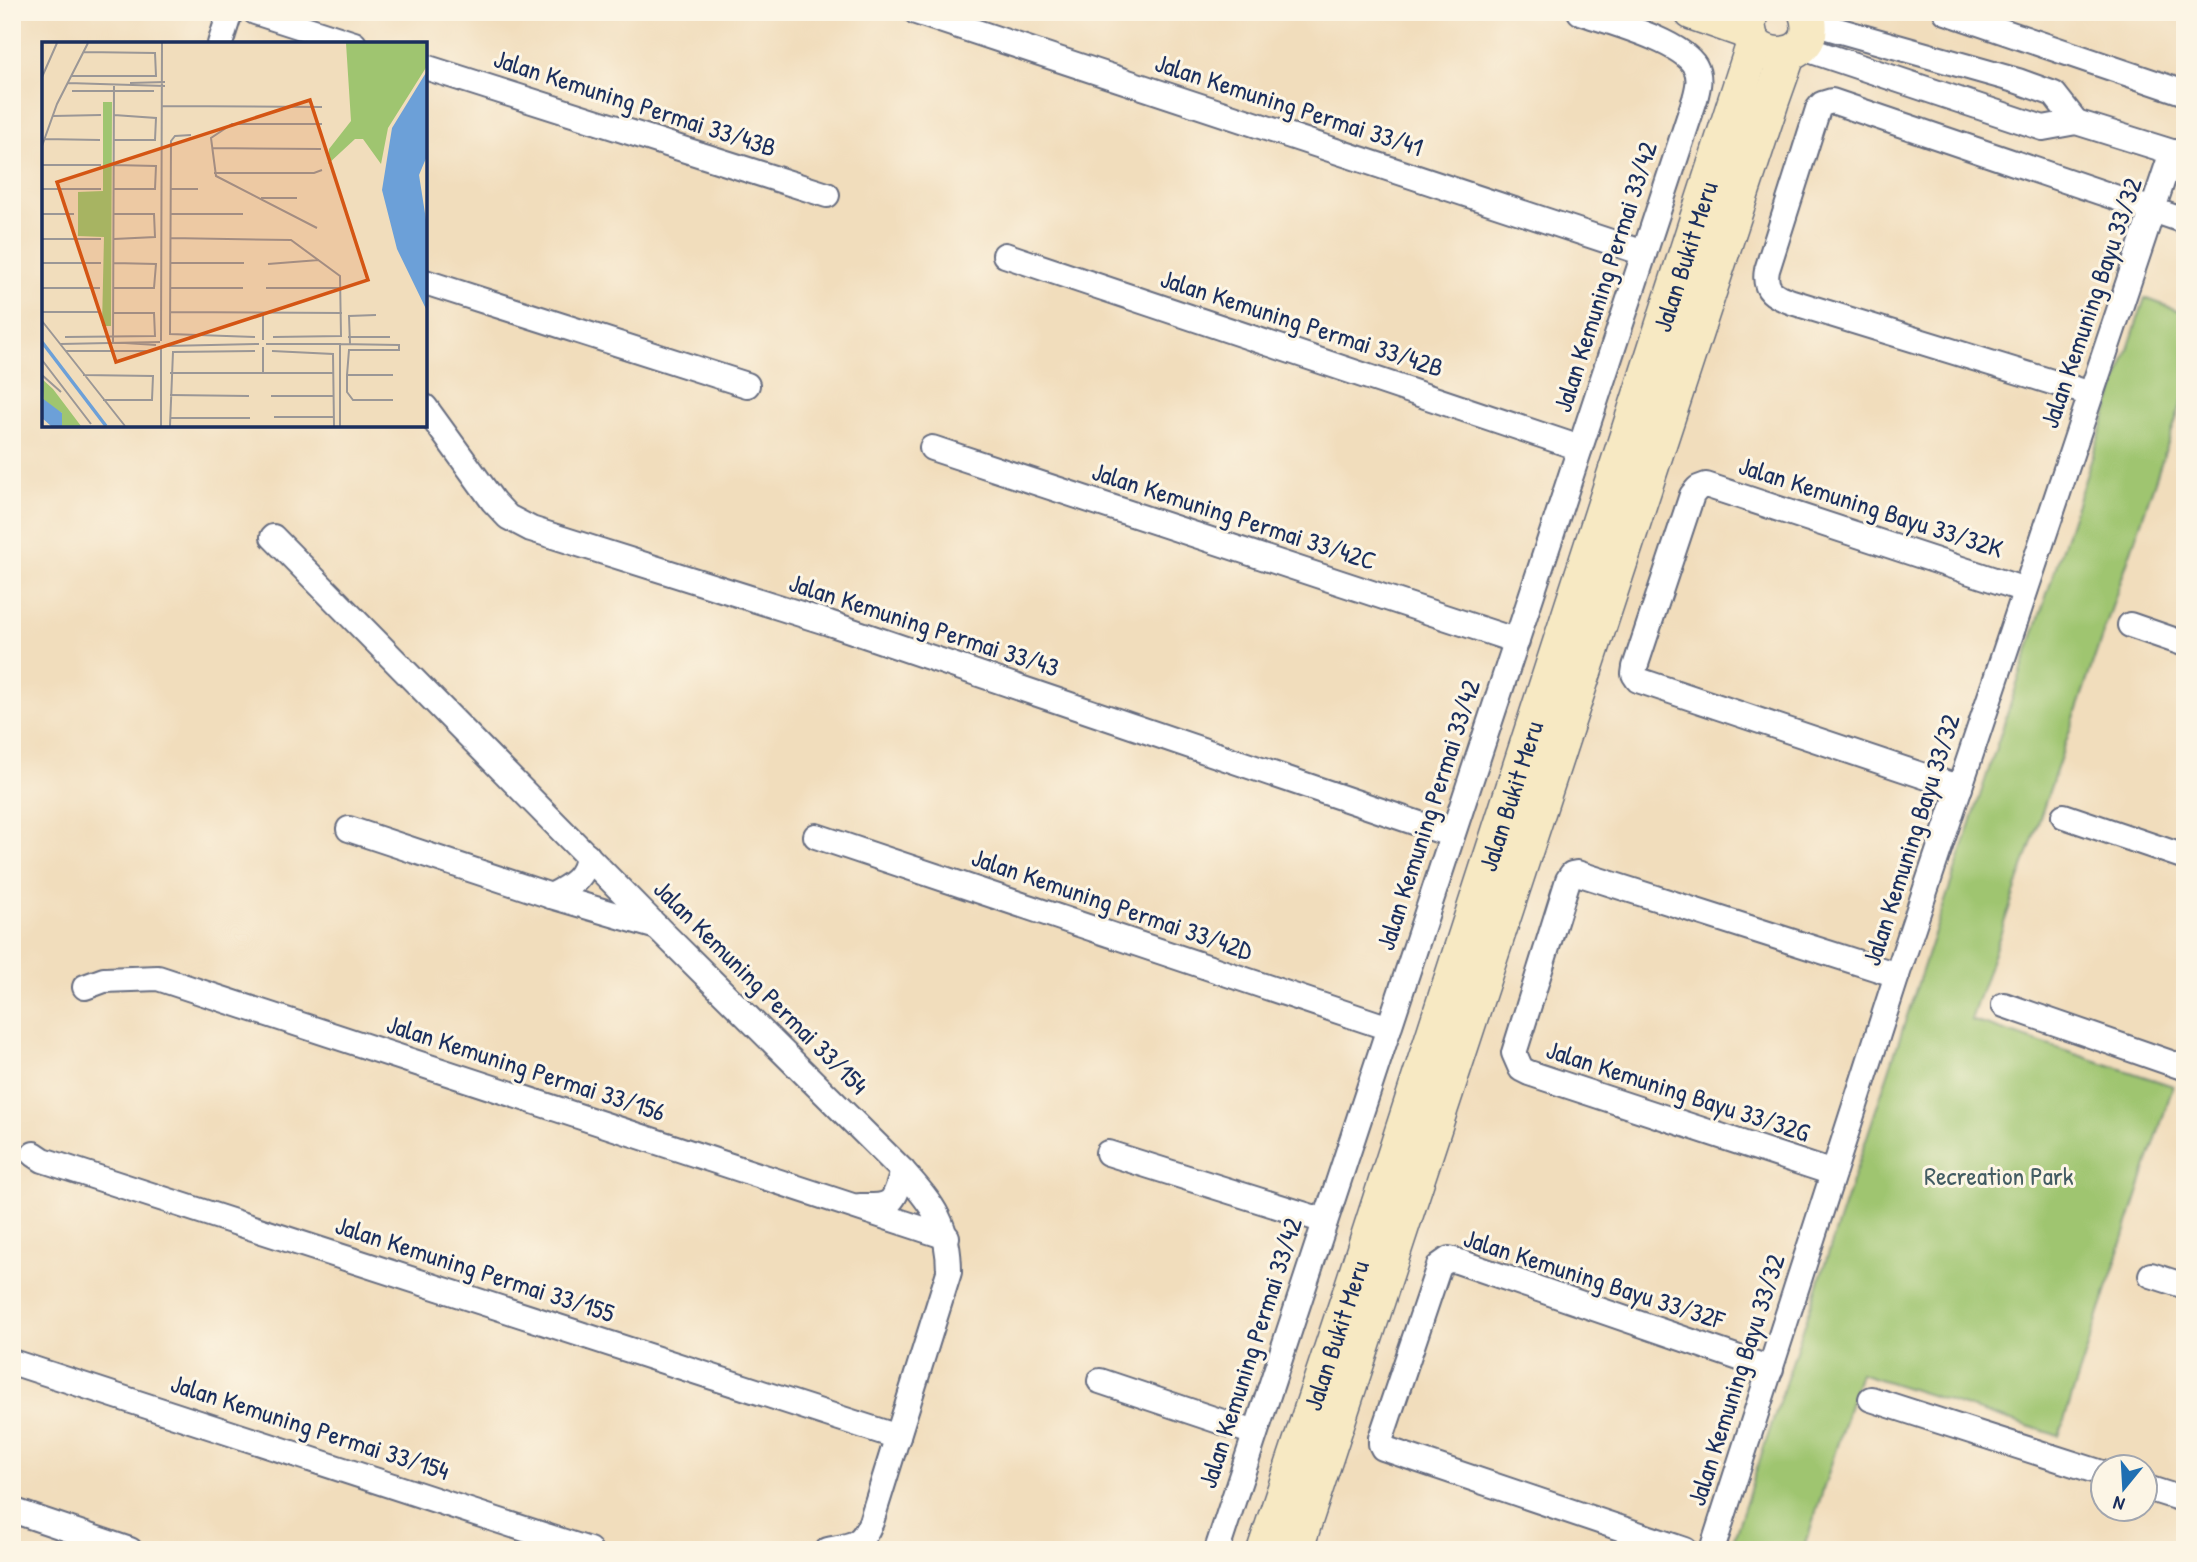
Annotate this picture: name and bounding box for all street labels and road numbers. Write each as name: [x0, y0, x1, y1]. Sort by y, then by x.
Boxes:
street label: Jalan Kemuning Permai 33/43B: [489, 40, 781, 165]
street label: Jalan Kemuning Permai 33/41: [1151, 45, 1428, 164]
street label: Jalan Kemuning Permai 33/42: [1544, 137, 1665, 417]
street label: Jalan Kemuning Bayu 33/32: [2031, 173, 2150, 433]
street label: Jalan Bukit Meru: [1644, 177, 1725, 336]
street label: Jalan Kemuning Permai 33/42B: [1156, 260, 1448, 385]
street label: Jalan Kemuning Bayu 33/32K: [1734, 447, 2008, 566]
street label: Jalan Kemuning Permai 33/42C: [1088, 453, 1381, 578]
street label: Jalan Kemuning Permai 33/43: [785, 564, 1064, 685]
street label: Jalan Kemuning Permai 33/42: [1367, 675, 1488, 955]
street label: Jalan Kemuning Bayu 33/32: [1853, 710, 1968, 970]
street label: Jalan Bukit Meru: [1470, 716, 1551, 876]
street label: Jalan Kemuning Permai 33/42D: [967, 839, 1258, 968]
street label: Jalan Kemuning Permai 33/154: [646, 872, 876, 1102]
street label: Jalan Kemuning Permai 33/156: [382, 1006, 670, 1129]
street label: Jalan Kemuning Bayu 33/32G: [1542, 1031, 1815, 1150]
street label: Jalan Kemuning Permai 33/155: [331, 1207, 619, 1330]
street label: Jalan Kemuning Permai 33/42: [1189, 1213, 1310, 1493]
street label: Jalan Kemuning Bayu 33/32F: [1459, 1220, 1730, 1338]
street label: Jalan Kemuning Bayu 33/32: [1678, 1250, 1793, 1510]
street label: Jalan Bukit Meru: [1295, 1256, 1377, 1415]
street label: Jalan Kemuning Permai 33/154: [167, 1365, 454, 1488]

